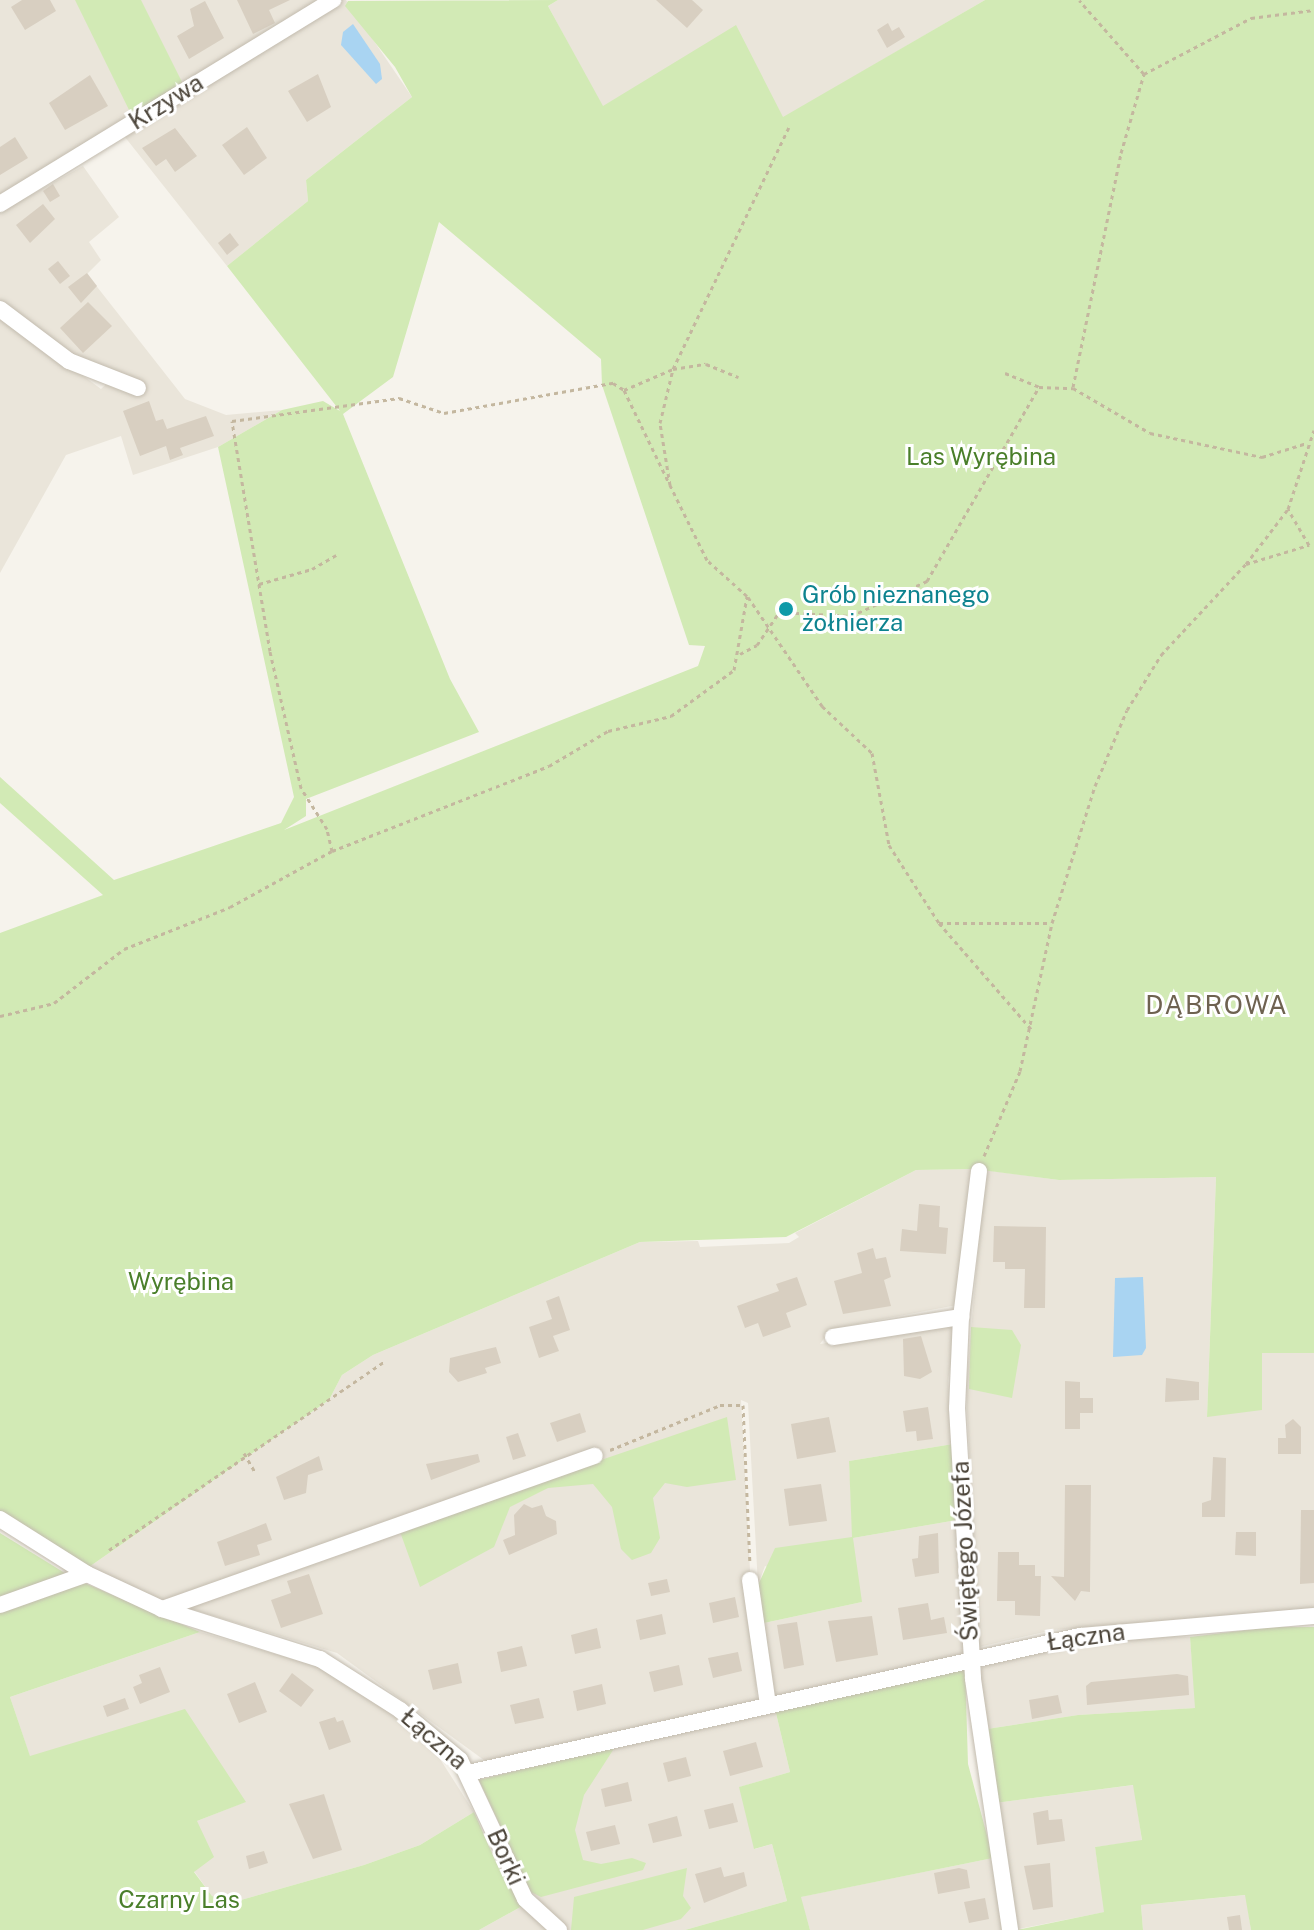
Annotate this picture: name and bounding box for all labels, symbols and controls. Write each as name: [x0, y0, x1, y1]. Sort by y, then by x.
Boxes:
street label: Krzywa: [124, 68, 208, 136]
park label: Las Wyrębina: [906, 443, 1056, 471]
place label: Grób nieznanego żołnierza: [802, 581, 990, 637]
marker: Grób nieznanego żołnierza: [777, 600, 795, 618]
district label: DĄBROWA: [1145, 989, 1289, 1021]
park label: Wyrębina: [128, 1268, 234, 1296]
street label: Świętego Józefa: [946, 1460, 984, 1642]
street label: Łączna: [1045, 1617, 1127, 1657]
street label: Łączna: [395, 1702, 473, 1776]
street label: Borki: [481, 1824, 531, 1890]
park label: Czarny Las: [118, 1886, 240, 1914]

